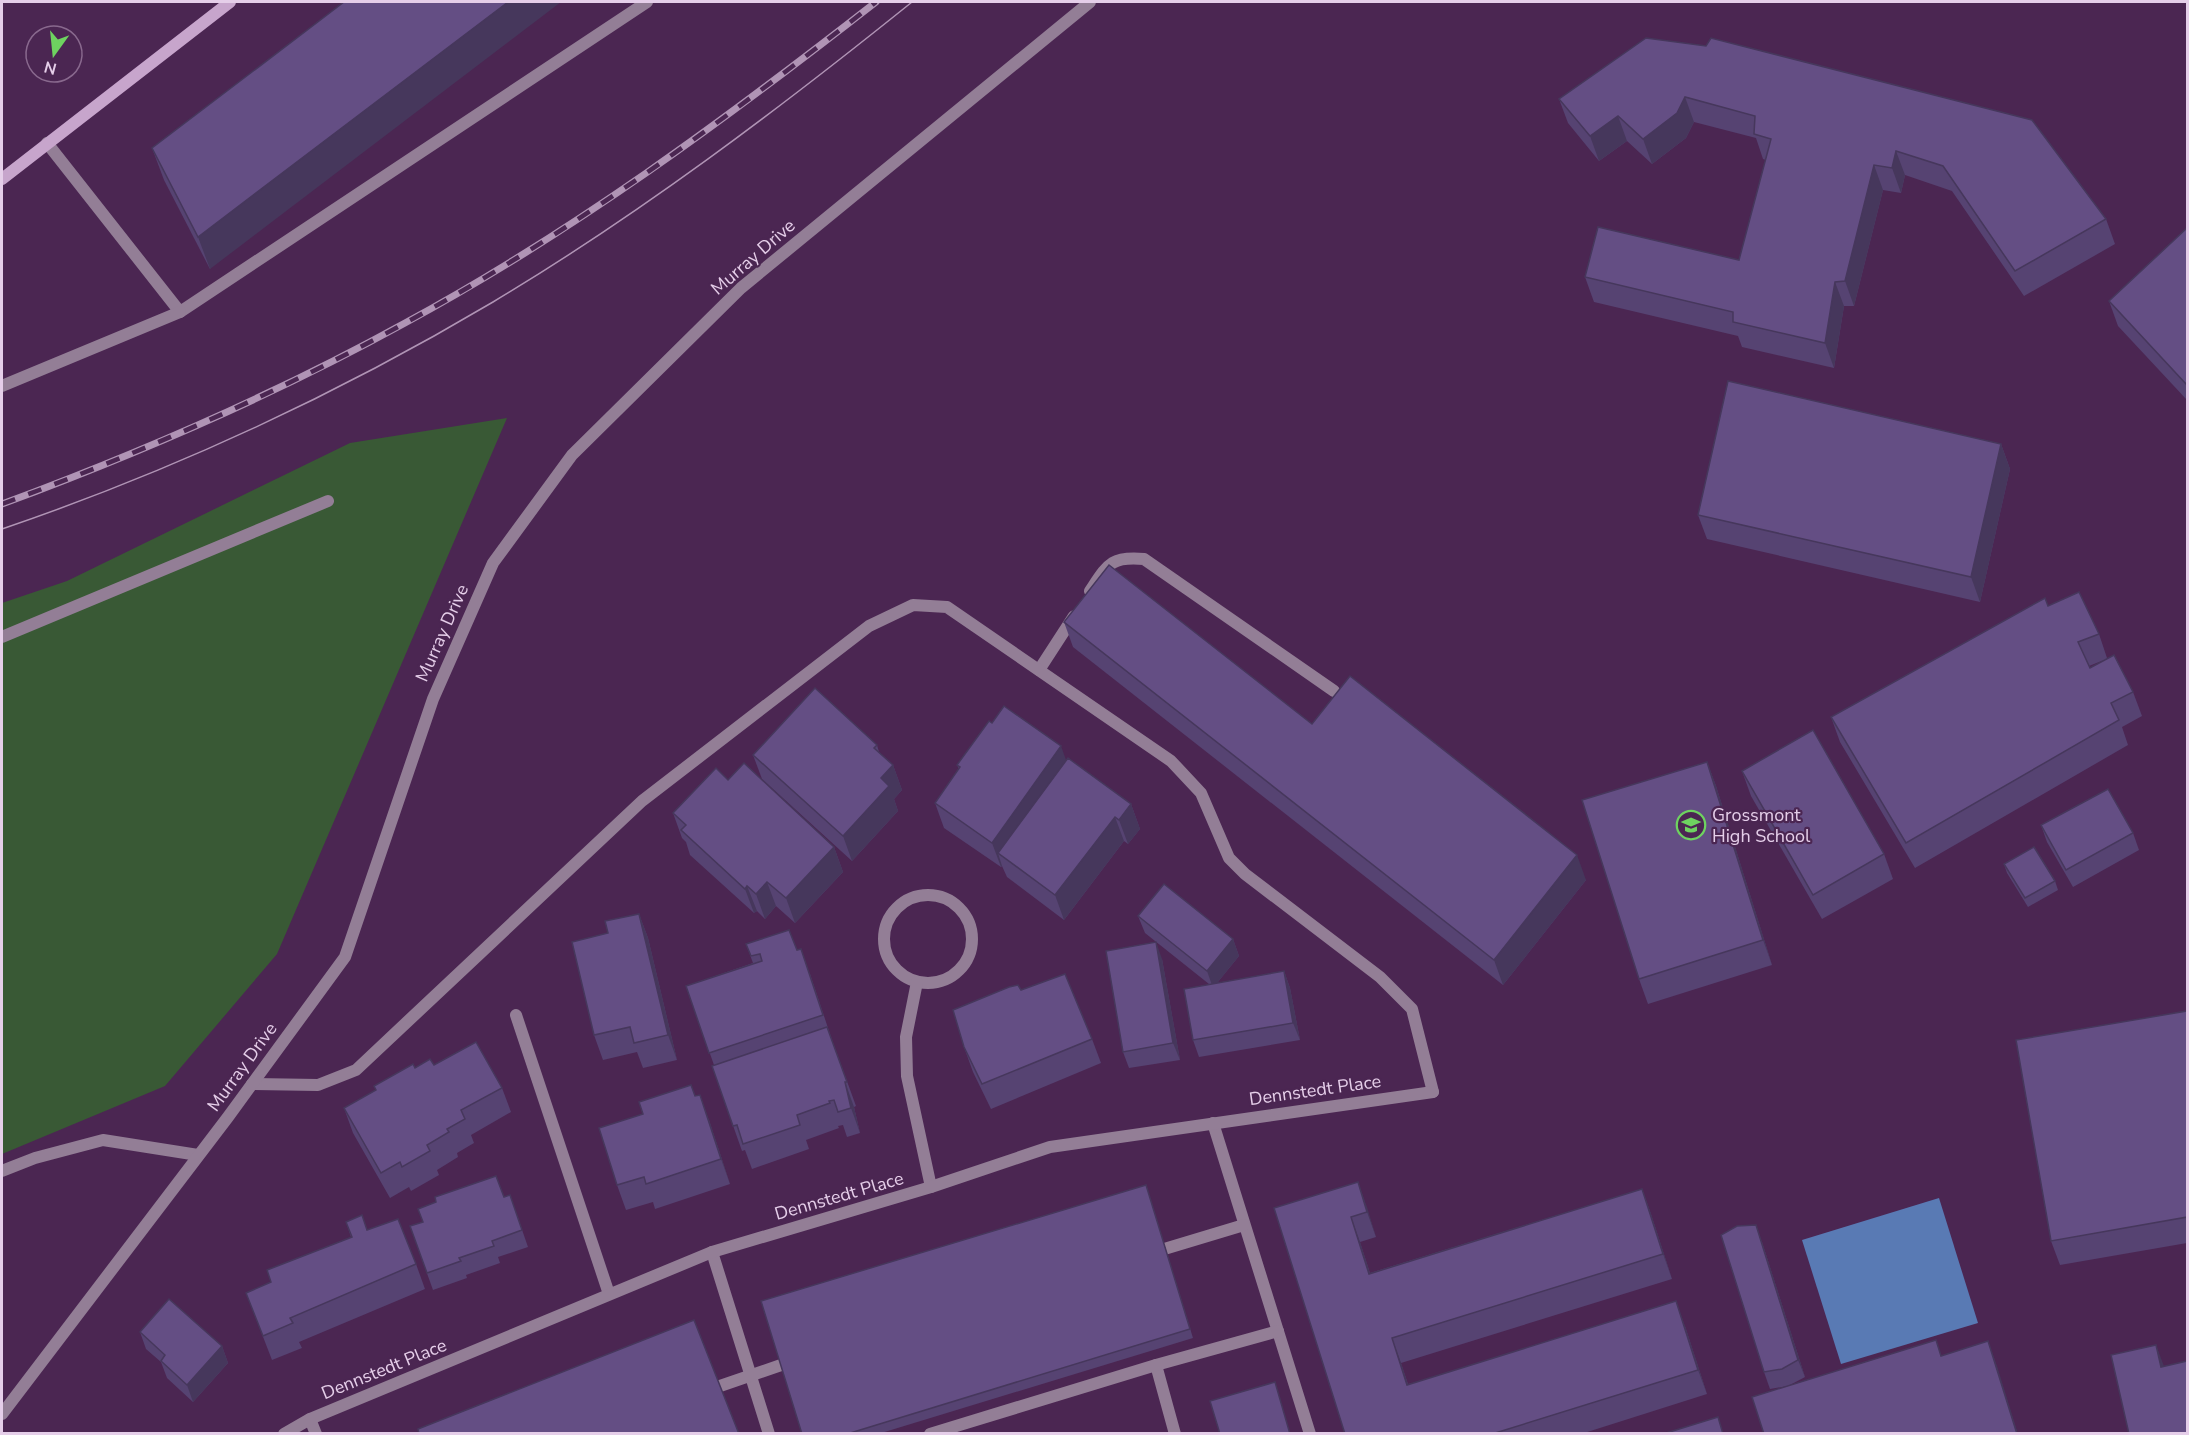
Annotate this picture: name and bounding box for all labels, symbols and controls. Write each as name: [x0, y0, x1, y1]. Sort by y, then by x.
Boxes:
north arrow: [24, 24, 84, 84]
text: N: [42, 55, 59, 80]
street label: Murray Drive: [706, 214, 800, 300]
street label: Murray Drive: [410, 580, 474, 686]
place label: Grossmont High School: [1712, 803, 1811, 848]
school or university icon: Grossmont High School: [1675, 809, 1707, 841]
street label: Murray Drive: [202, 1018, 282, 1116]
street label: Dennstedt Place: [1247, 1069, 1383, 1111]
street label: Dennstedt Place: [772, 1166, 906, 1226]
street label: Dennstedt Place: [318, 1333, 450, 1405]

